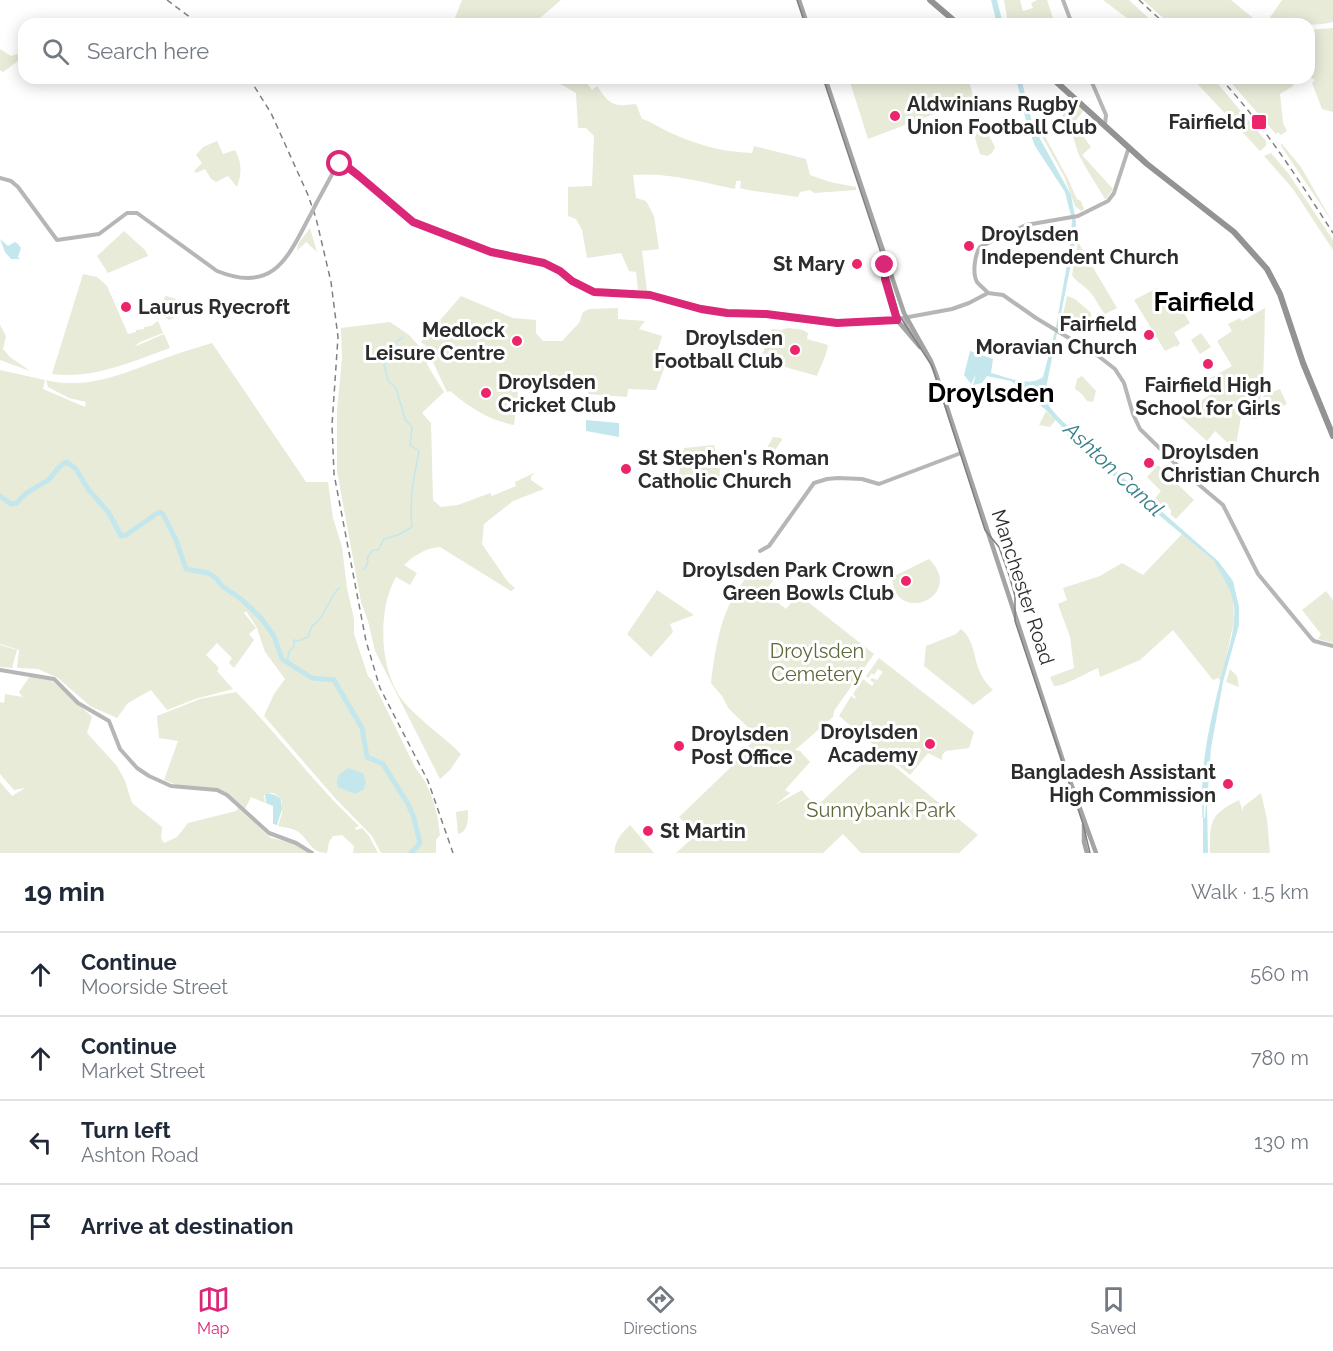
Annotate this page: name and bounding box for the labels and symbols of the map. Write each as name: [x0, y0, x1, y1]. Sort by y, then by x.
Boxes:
place label: Aldwinians Rugby Union Football Club: [907, 92, 1097, 139]
marker: Aldwinians Rugby Union Football Club: [888, 109, 902, 123]
place label: Fairfield: [1168, 110, 1246, 134]
marker: Fairfield: [1250, 113, 1268, 131]
route start: [326, 150, 352, 176]
place label: Droylsden Independent Church: [981, 222, 1179, 269]
marker: Droylsden Independent Church: [962, 239, 976, 253]
route end: [871, 251, 897, 277]
place label: St Mary: [773, 252, 845, 276]
marker: St Mary: [850, 257, 864, 271]
district label: Fairfield: [1154, 287, 1254, 317]
place label: Laurus Ryecroft: [138, 295, 290, 319]
marker: Laurus Ryecroft: [119, 300, 133, 314]
place label: Fairfield Moravian Church: [975, 312, 1137, 359]
place label: Medlock Leisure Centre: [365, 318, 506, 365]
place label: Droylsden Football Club: [654, 326, 783, 373]
marker: Fairfield Moravian Church: [1142, 328, 1156, 342]
marker: Medlock Leisure Centre: [510, 334, 524, 348]
marker: Droylsden Football Club: [788, 343, 802, 357]
marker: Fairfield High School for Girls: [1201, 357, 1215, 371]
place label: Droylsden Cricket Club: [498, 370, 616, 417]
place label: Fairfield High School for Girls: [1135, 373, 1281, 420]
district label: Droylsden: [927, 378, 1055, 408]
marker: Droylsden Cricket Club: [479, 386, 493, 400]
water label: Ashton Canal: [1058, 416, 1169, 521]
place label: Droylsden Christian Church: [1161, 440, 1320, 487]
place label: St Stephen's Roman Catholic Church: [638, 446, 829, 493]
marker: Droylsden Christian Church: [1142, 456, 1156, 470]
marker: St Stephen's Roman Catholic Church: [619, 462, 633, 476]
street label: Manchester Road: [987, 506, 1059, 668]
place label: Droylsden Park Crown Green Bowls Club: [682, 558, 894, 605]
marker: Droylsden Park Crown Green Bowls Club: [899, 574, 913, 588]
park label: Droylsden Cemetery: [770, 639, 864, 686]
place label: Droylsden Academy: [820, 720, 918, 767]
place label: Droylsden Post Office: [691, 722, 793, 769]
marker: Droylsden Academy: [923, 737, 937, 751]
marker: Droylsden Post Office: [672, 739, 686, 753]
place label: Bangladesh Assistant High Commission: [1010, 760, 1216, 807]
marker: Bangladesh Assistant High Commission: [1221, 777, 1235, 791]
park label: Sunnybank Park: [806, 798, 956, 822]
place label: St Martin: [660, 819, 746, 843]
marker: St Martin: [641, 824, 655, 838]

